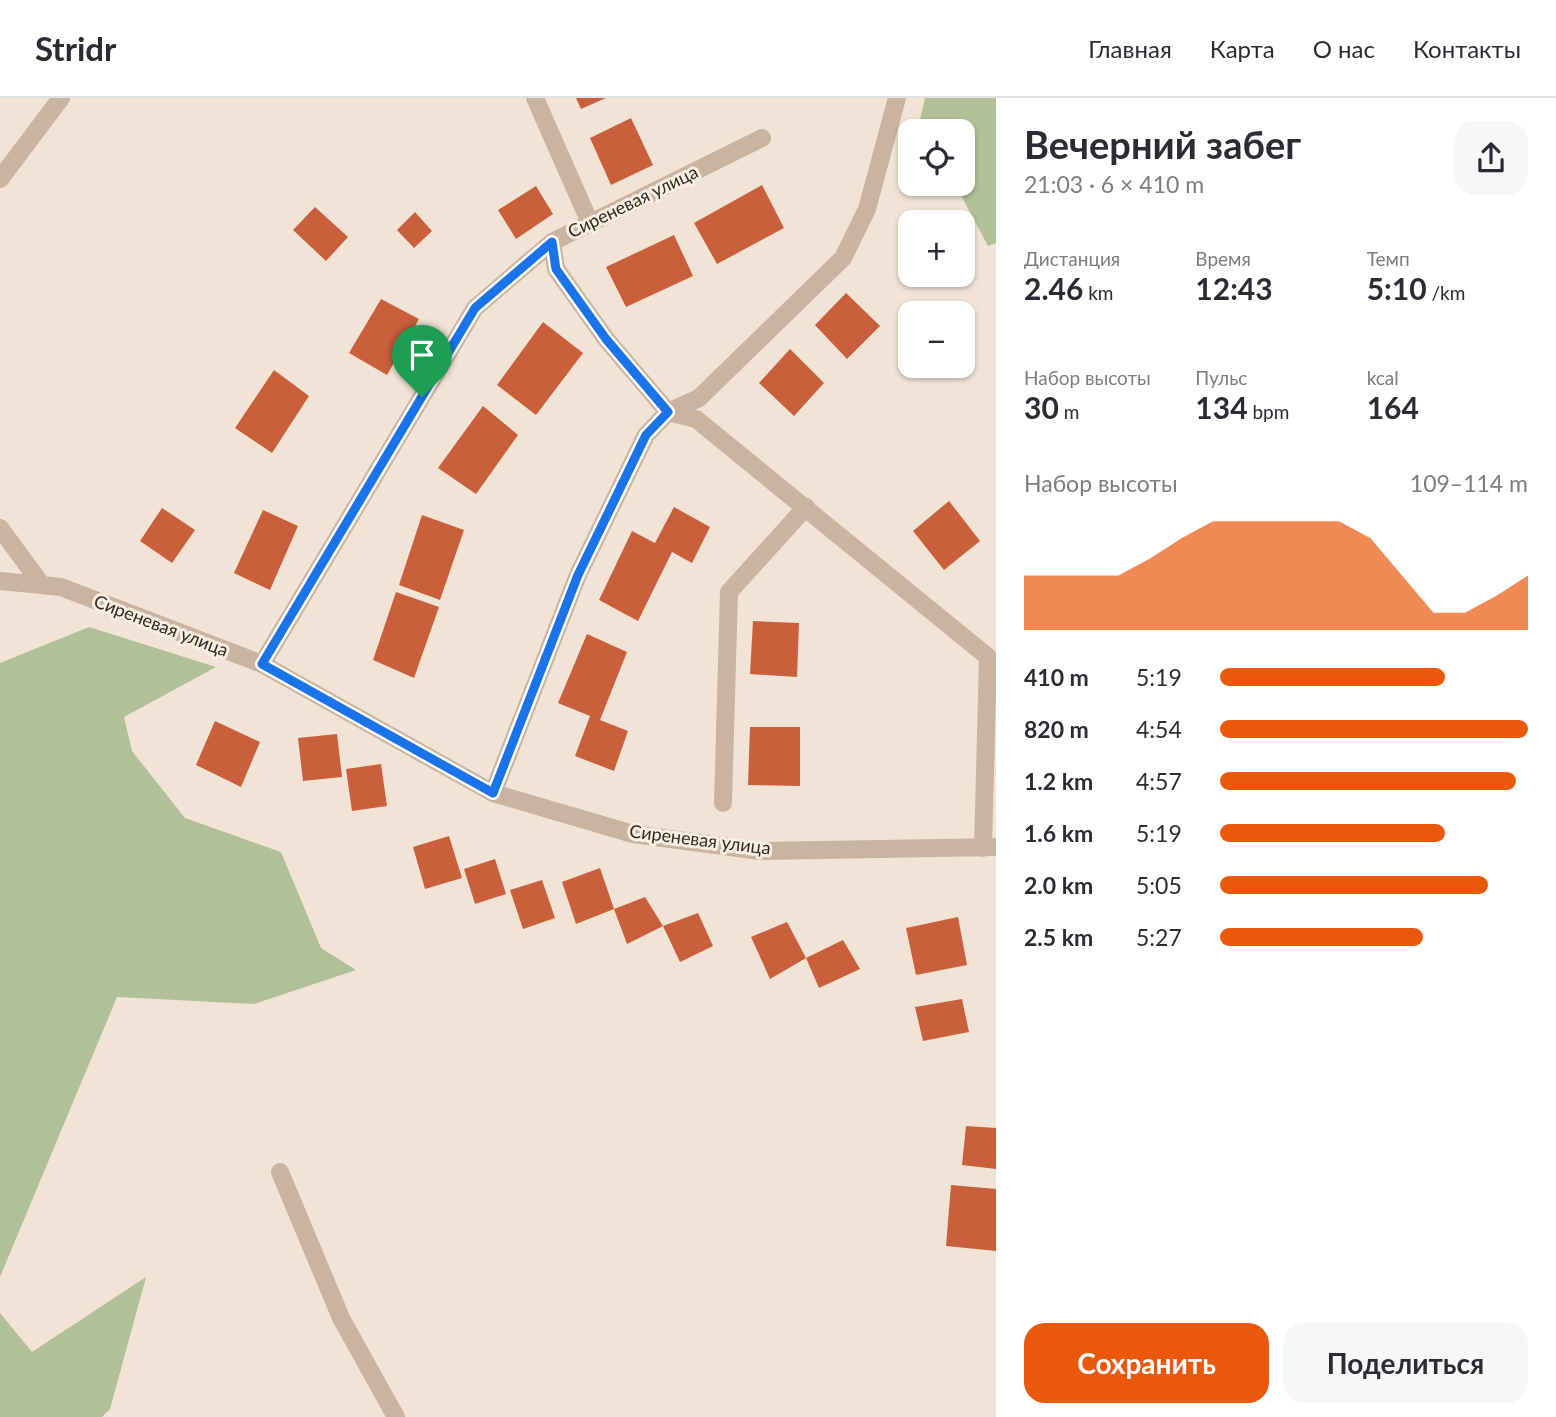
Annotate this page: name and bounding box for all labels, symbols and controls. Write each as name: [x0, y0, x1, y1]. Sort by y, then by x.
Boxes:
text: Stridr: [35, 28, 116, 68]
text: Главная: [1088, 34, 1172, 63]
text: Карта: [1210, 34, 1275, 63]
text: О нас: [1313, 34, 1375, 63]
text: Контакты: [1413, 34, 1521, 63]
map controls: [898, 119, 975, 378]
button: locate: [898, 119, 975, 196]
text: Вечерний забег: [1024, 121, 1301, 167]
button: share: [1454, 121, 1528, 195]
street label: Сиреневая улица: [564, 160, 701, 242]
text: 21:03 · 6 × 410 m: [1024, 170, 1204, 198]
button: +: [898, 210, 975, 287]
text: Дистанция: [1024, 247, 1120, 270]
text: Время: [1195, 247, 1251, 270]
text: Темп: [1367, 247, 1410, 270]
text: 2.46: [1024, 270, 1083, 306]
text: 12:43: [1195, 270, 1273, 306]
text: 5:10: [1367, 270, 1427, 306]
text: km: [1083, 281, 1113, 304]
text: /km: [1427, 281, 1465, 304]
button: −: [898, 301, 975, 378]
pin: [392, 325, 452, 397]
icon: arrive: [403, 336, 441, 374]
text: Набор высоты: [1024, 366, 1151, 389]
text: Пульс: [1195, 366, 1247, 389]
text: kcal: [1367, 366, 1399, 389]
text: 30: [1024, 389, 1059, 425]
text: 134: [1195, 389, 1248, 425]
text: 164: [1367, 389, 1419, 425]
text: m: [1059, 400, 1079, 423]
text: bpm: [1248, 400, 1289, 423]
text: Набор высоты: [1024, 469, 1178, 497]
text: 109–114 m: [1410, 469, 1528, 497]
street label: Сиреневая улица: [91, 589, 232, 661]
text: 410 m: [1024, 663, 1089, 691]
text: 5:19: [1136, 663, 1182, 691]
text: 820 m: [1024, 715, 1089, 743]
text: 4:54: [1136, 715, 1182, 743]
text: 1.2 km: [1024, 767, 1093, 795]
text: 4:57: [1136, 767, 1182, 795]
street label: Сиреневая улица: [628, 819, 772, 859]
text: 1.6 km: [1024, 819, 1093, 847]
text: 5:19: [1136, 819, 1182, 847]
text: 2.0 km: [1024, 871, 1093, 899]
text: 5:05: [1136, 871, 1182, 899]
text: 2.5 km: [1024, 923, 1093, 951]
text: 5:27: [1136, 923, 1182, 951]
button: Сохранить: [1024, 1323, 1269, 1403]
button: Поделиться: [1283, 1323, 1528, 1403]

